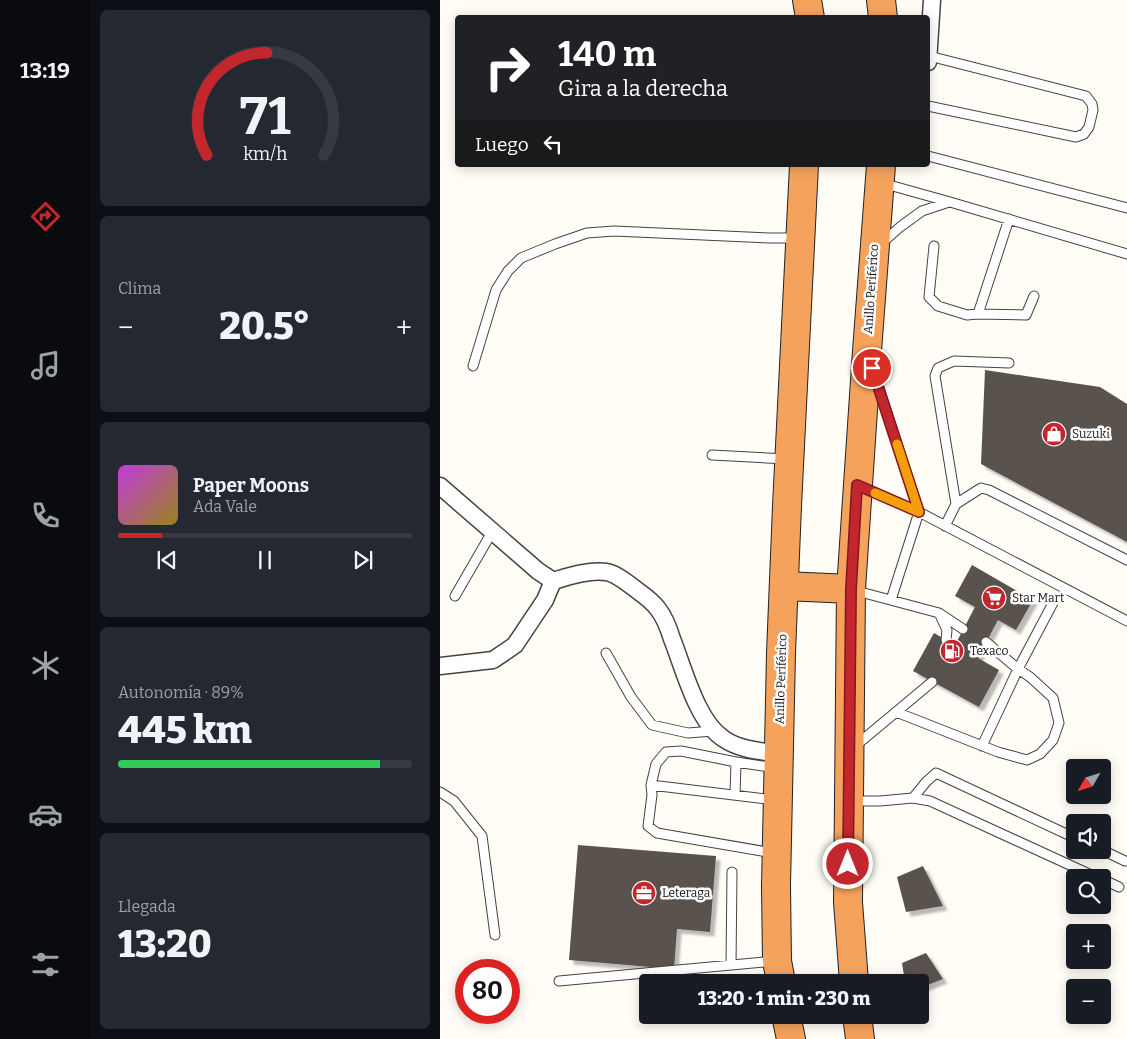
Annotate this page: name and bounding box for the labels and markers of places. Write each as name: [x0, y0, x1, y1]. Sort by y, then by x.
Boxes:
pin: [851, 347, 893, 389]
shop icon: Suzuki: [1041, 421, 1067, 447]
place label: Suzuki: [1072, 427, 1110, 441]
supermarket icon: Star Mart: [981, 585, 1007, 611]
place label: Star Mart: [1012, 591, 1065, 605]
fuel station icon: Texaco: [939, 638, 965, 664]
place label: Texaco: [970, 644, 1008, 658]
office icon: Leteraga: [631, 880, 657, 906]
place label: Leteraga: [662, 886, 711, 900]

